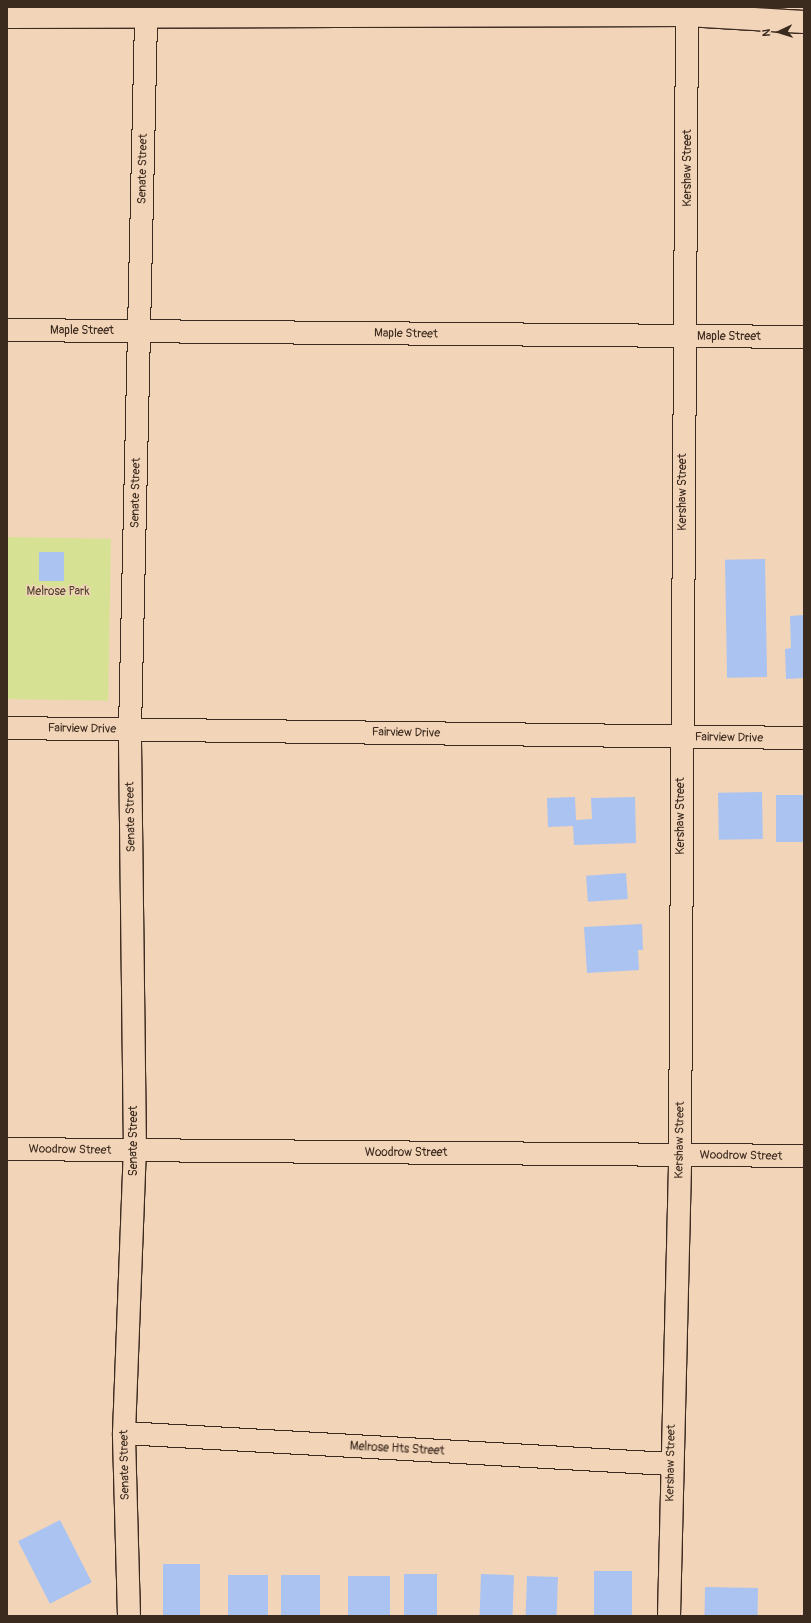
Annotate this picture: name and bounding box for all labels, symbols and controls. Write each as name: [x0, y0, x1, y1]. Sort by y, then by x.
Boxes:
north arrow: [759, 12, 799, 52]
text: N: [760, 29, 773, 37]
street label: Kershaw Street: [681, 129, 695, 207]
street label: Senate Street: [135, 134, 151, 204]
street label: Maple Street: [50, 324, 114, 338]
street label: Maple Street: [374, 326, 438, 342]
street label: Maple Street: [697, 330, 761, 344]
street label: Kershaw Street: [676, 453, 690, 531]
street label: Senate Street: [128, 458, 144, 528]
park label: Melrose Park: [27, 585, 89, 599]
street label: Fairview Drive: [48, 721, 116, 737]
street label: Fairview Drive: [372, 725, 440, 741]
street label: Fairview Drive: [695, 730, 763, 746]
street label: Kershaw Street: [674, 777, 688, 855]
street label: Senate Street: [123, 782, 139, 852]
street label: Kershaw Street: [672, 1101, 688, 1179]
street label: Senate Street: [127, 1106, 141, 1176]
street label: Woodrow Street: [29, 1142, 111, 1158]
street label: Woodrow Street: [365, 1146, 447, 1160]
street label: Woodrow Street: [700, 1148, 782, 1164]
street label: Kershaw Street: [663, 1424, 679, 1502]
street label: Senate Street: [117, 1430, 133, 1500]
street label: Melrose Hts Street: [349, 1439, 445, 1459]

